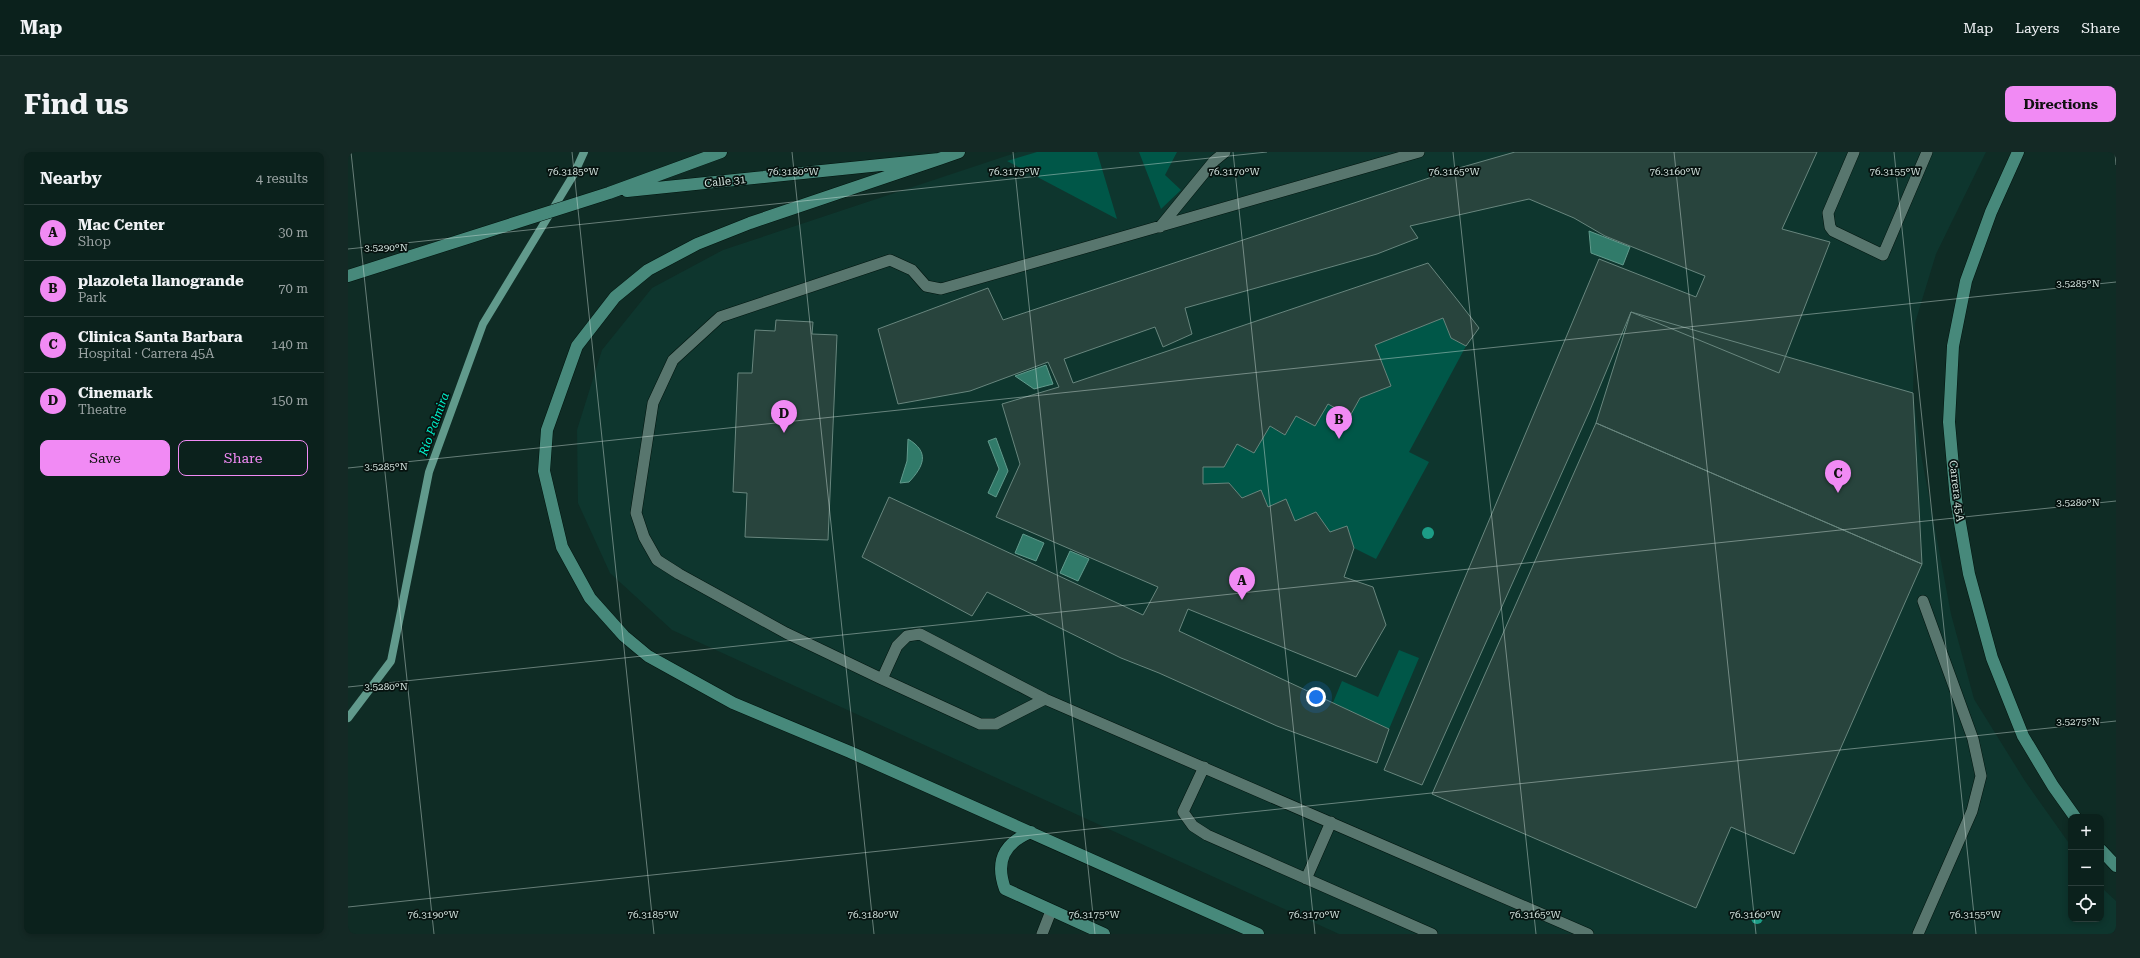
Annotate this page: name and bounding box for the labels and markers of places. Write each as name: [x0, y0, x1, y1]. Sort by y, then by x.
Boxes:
pin: D: [771, 400, 797, 433]
pin: B: [1326, 406, 1352, 439]
pin: C: [1825, 460, 1851, 493]
pin: A: [1229, 567, 1255, 600]

